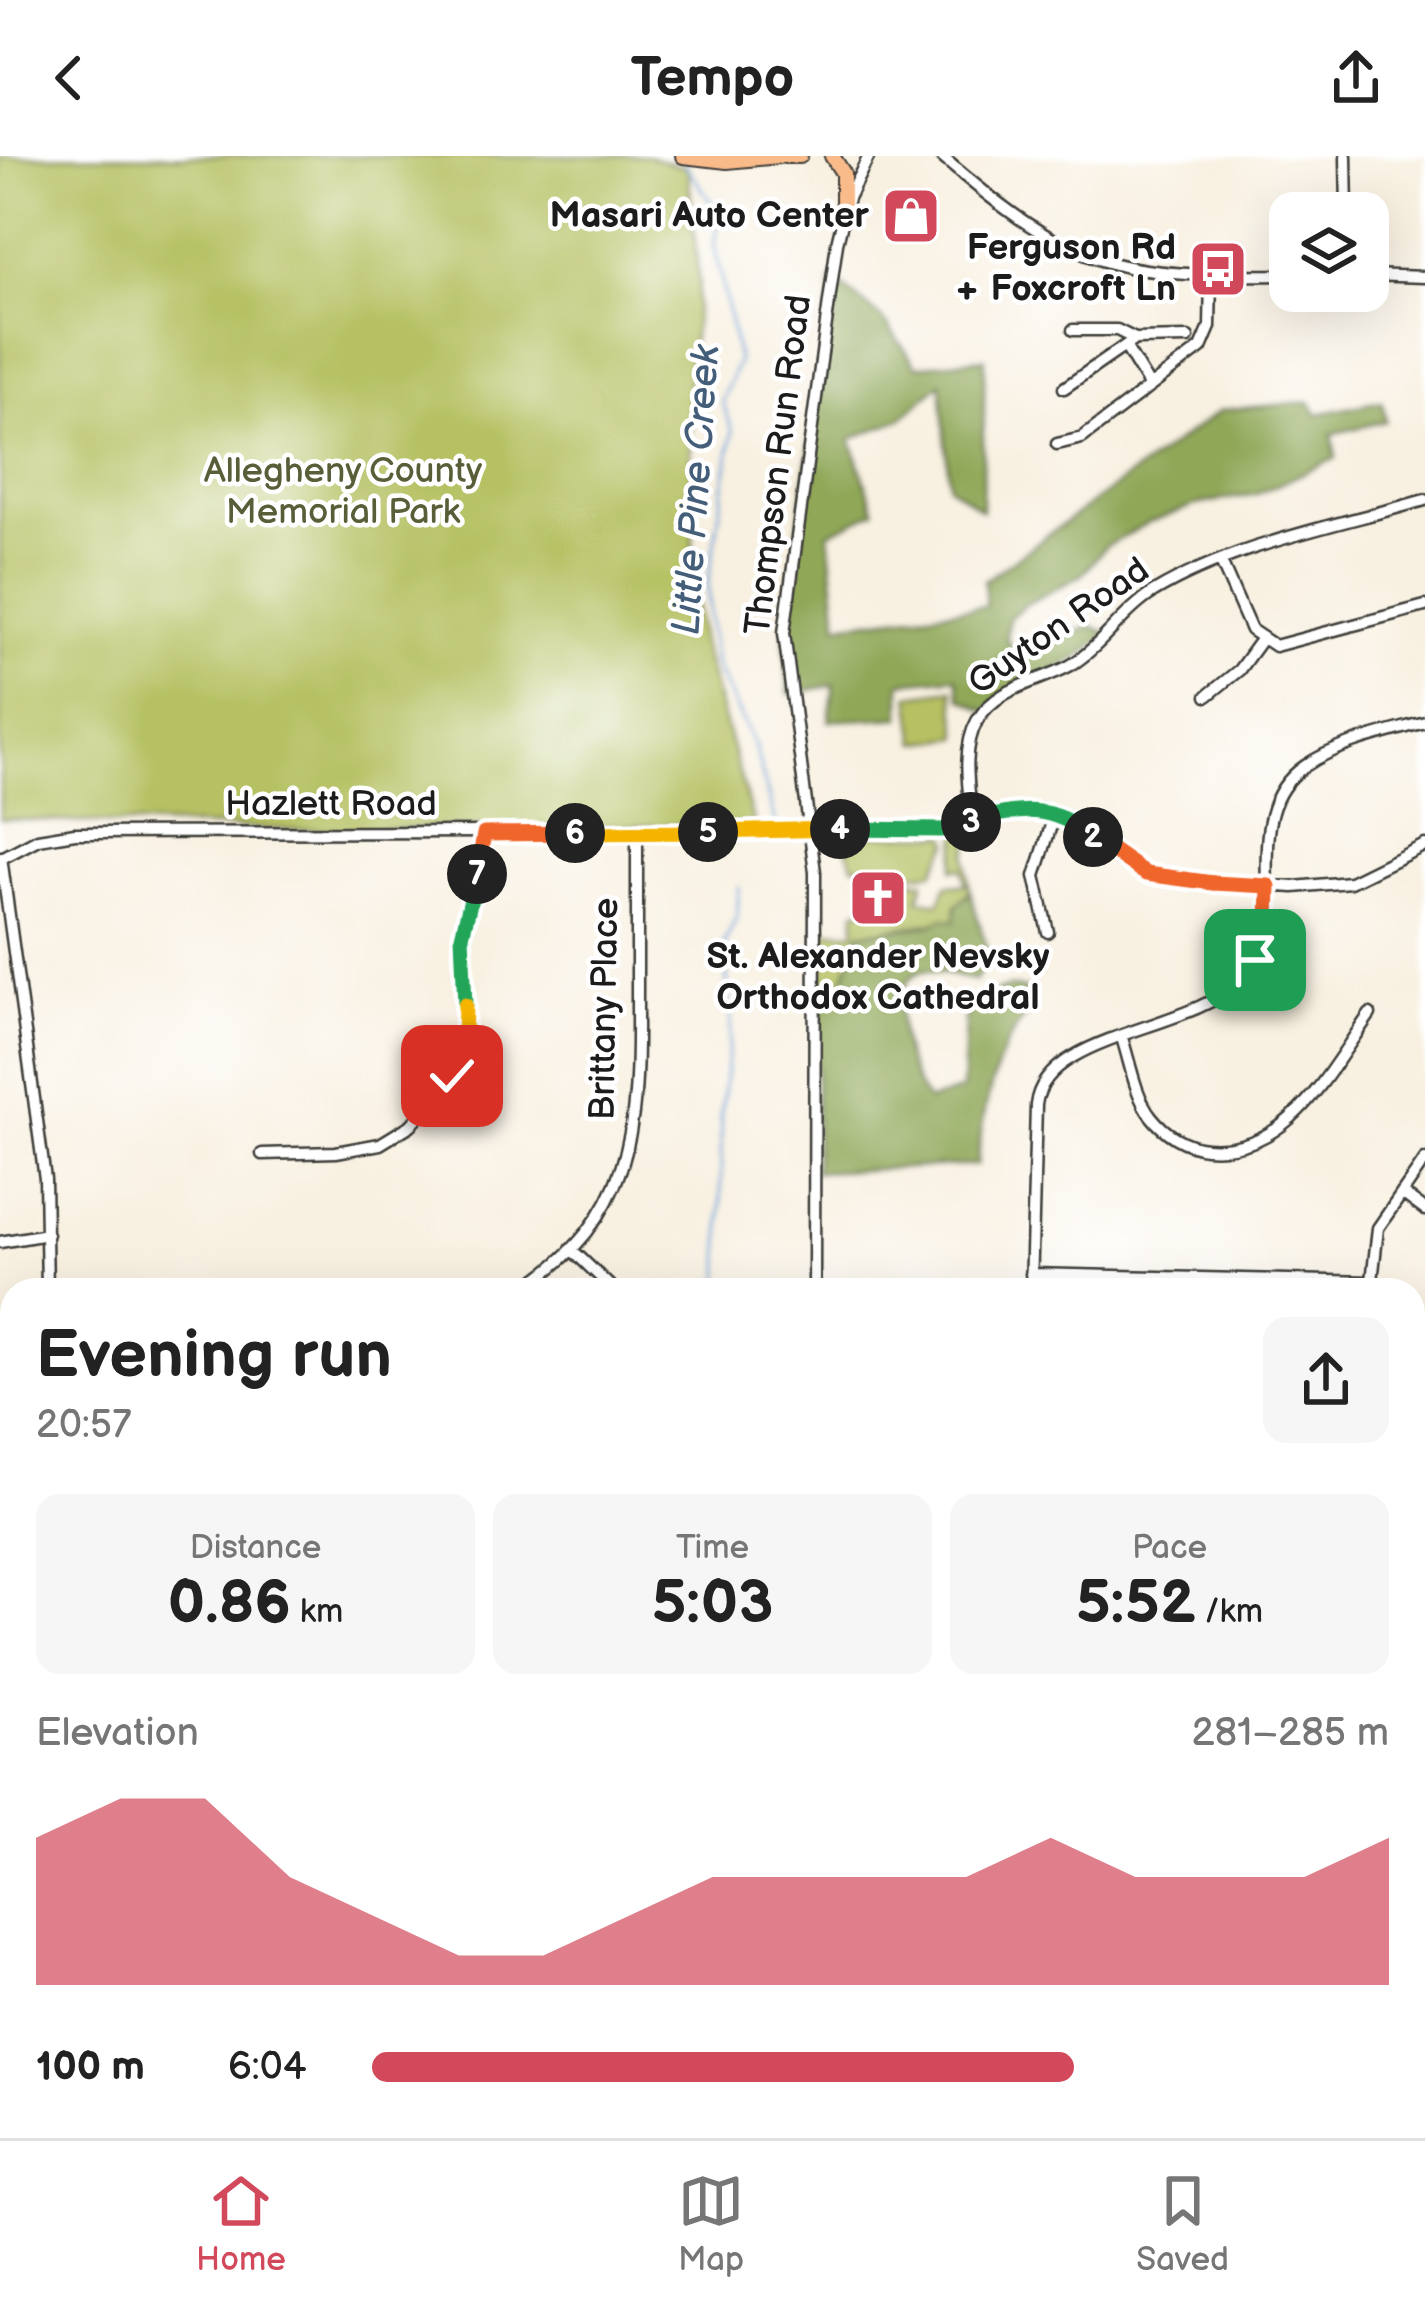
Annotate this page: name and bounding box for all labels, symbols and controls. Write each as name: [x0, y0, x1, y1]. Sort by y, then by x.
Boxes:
icon: back: [36, 45, 102, 111]
icon: share: [1323, 45, 1389, 111]
text: Tempo: [631, 46, 794, 111]
shop icon: Masari Auto Center: [880, 185, 942, 247]
map controls: [1269, 192, 1389, 312]
button: layers: [1269, 192, 1389, 312]
place label: Masari Auto Center: [550, 195, 870, 238]
place label: Ferguson Rd + Foxcroft Ln: [954, 227, 1176, 311]
bus stop icon: Ferguson Rd + Foxcroft Ln: [1187, 238, 1249, 300]
street label: Thompson Run Road: [737, 292, 821, 638]
water label: Little Pine Creek: [663, 343, 731, 637]
park label: Allegheny County Memorial Park: [204, 450, 483, 534]
street label: Guyton Road: [960, 549, 1158, 705]
street label: Hazlett Road: [225, 783, 437, 826]
pin: 3: [941, 792, 1001, 852]
pin: 4: [810, 799, 870, 859]
pin: 5: [678, 802, 738, 862]
text: 3: [961, 802, 981, 842]
pin: 6: [545, 803, 605, 863]
pin: 2: [1063, 807, 1123, 867]
text: 4: [830, 809, 850, 849]
text: 5: [698, 812, 718, 852]
text: 6: [565, 813, 585, 853]
text: 2: [1083, 817, 1103, 857]
pin: 7: [447, 844, 507, 904]
text: 7: [468, 854, 486, 894]
church icon: St. Alexander Nevsky Orthodox Cathedral: [847, 867, 909, 929]
street label: Brittany Place: [582, 897, 628, 1121]
pin: [1204, 909, 1306, 1011]
icon: arrive: [1222, 927, 1288, 993]
place label: St. Alexander Nevsky Orthodox Cathedral: [707, 936, 1050, 1020]
pin: [401, 1025, 503, 1127]
icon: check: [419, 1043, 485, 1109]
text: Evening run: [36, 1317, 392, 1396]
button: share: [1263, 1317, 1389, 1443]
text: 20:57: [36, 1402, 131, 1449]
text: Distance: [190, 1528, 321, 1568]
text: Time: [676, 1528, 749, 1568]
text: Pace: [1132, 1528, 1207, 1568]
text: 0.86: [168, 1568, 291, 1640]
text: 5:03: [652, 1568, 773, 1640]
text: 5:52: [1076, 1568, 1196, 1640]
text: km: [291, 1592, 343, 1632]
text: /km: [1196, 1592, 1263, 1632]
text: Elevation: [36, 1710, 199, 1757]
text: 281–285 m: [1192, 1710, 1389, 1757]
text: 100 m: [36, 2044, 145, 2091]
text: 6:04: [228, 2044, 306, 2091]
tab: Home: [196, 2168, 286, 2280]
tab: Map: [678, 2168, 744, 2280]
tab: Saved: [1136, 2168, 1229, 2280]

